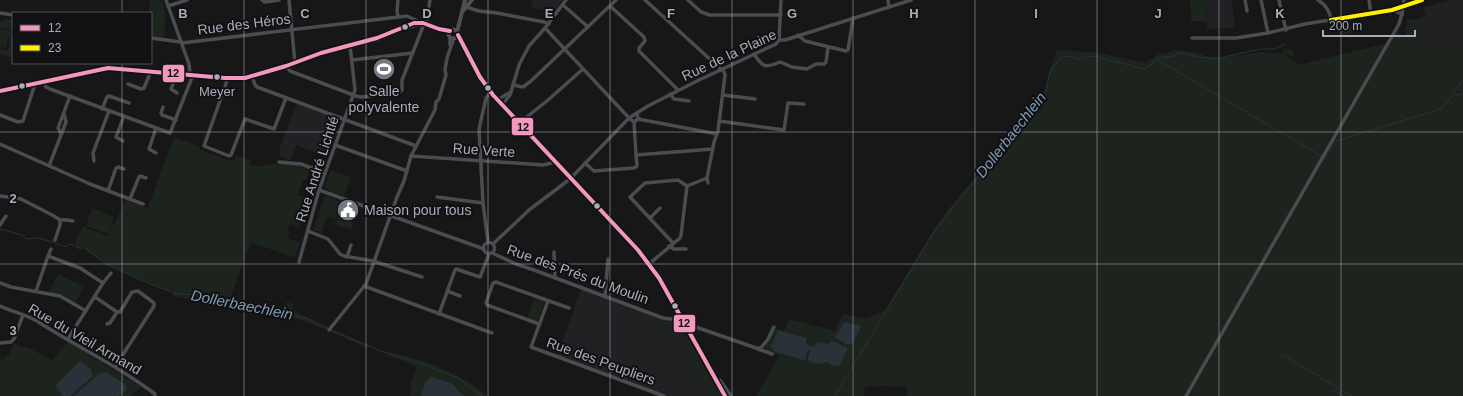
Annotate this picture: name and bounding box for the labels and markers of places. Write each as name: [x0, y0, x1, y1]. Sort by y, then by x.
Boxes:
unlabelled marker: [400, 22, 410, 32]
sports icon: Salle polyvalente: [371, 56, 397, 82]
marker: Meyer: [212, 72, 222, 82]
unlabelled marker: [17, 81, 27, 91]
place label: Salle polyvalente: [349, 83, 420, 115]
unlabelled marker: [483, 83, 493, 93]
place label: Meyer: [199, 84, 236, 99]
public building icon: Maison pour tous: [335, 197, 361, 223]
unlabelled marker: [592, 201, 602, 211]
place label: Maison pour tous: [364, 202, 471, 218]
unlabelled marker: [670, 301, 680, 311]

